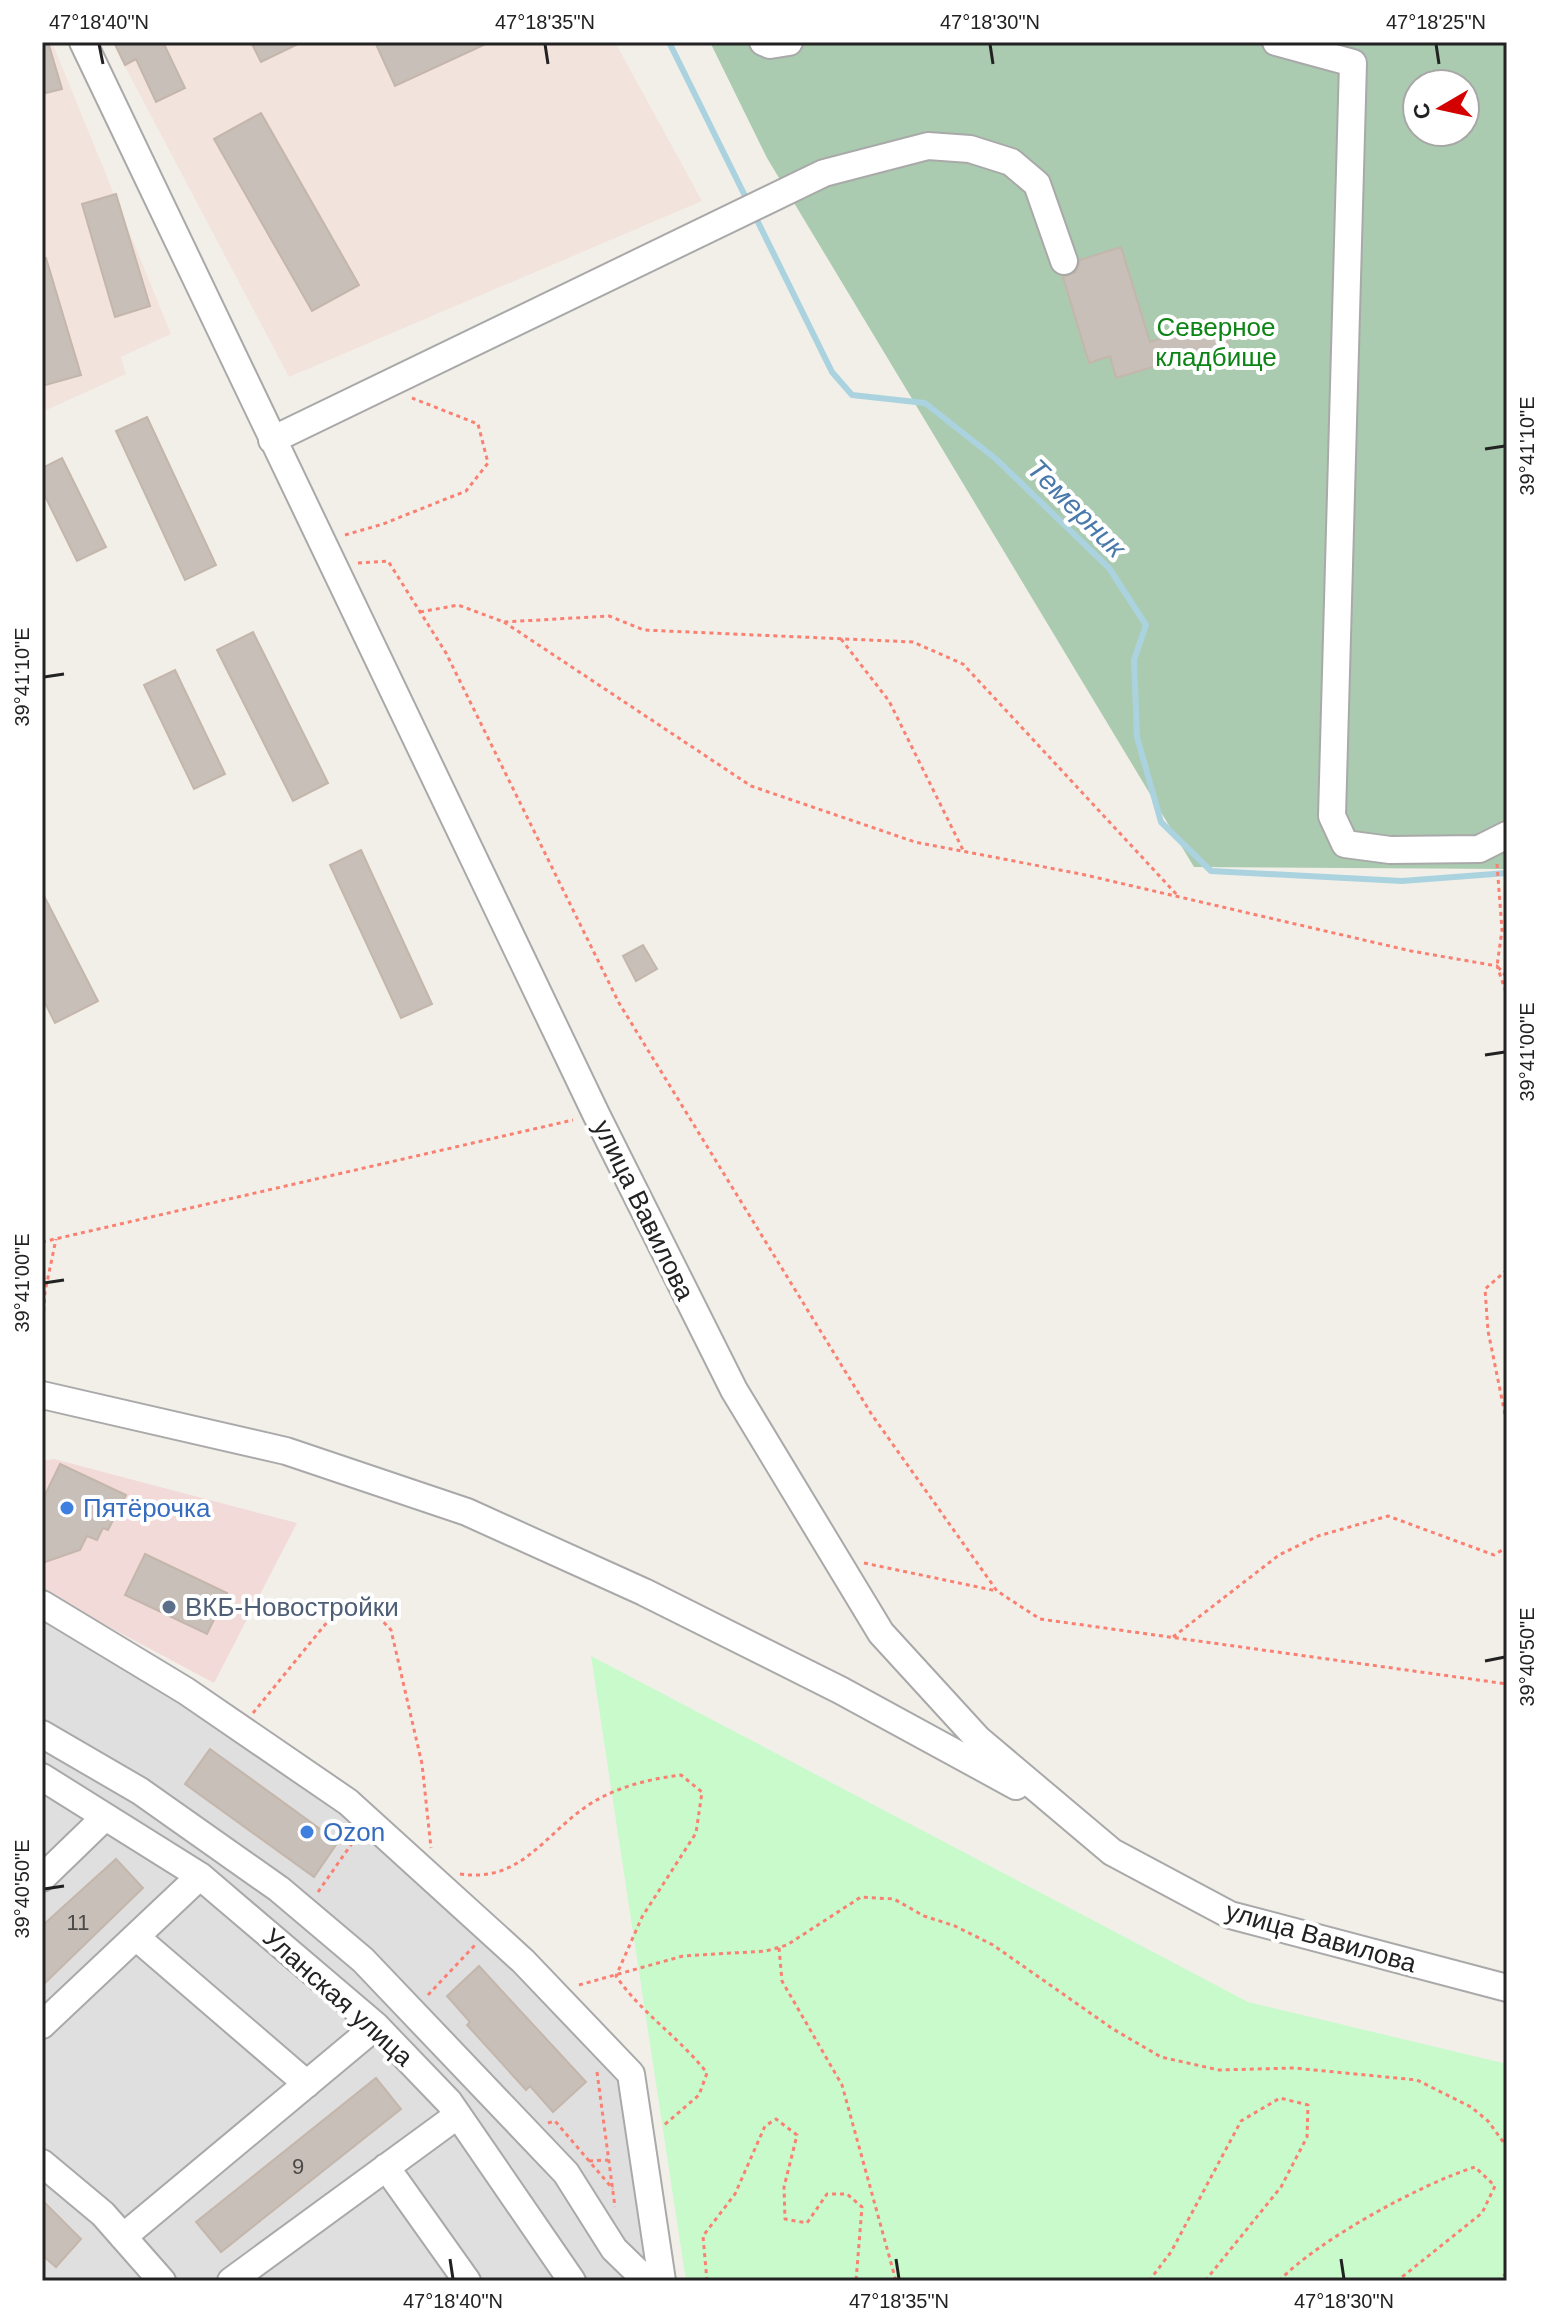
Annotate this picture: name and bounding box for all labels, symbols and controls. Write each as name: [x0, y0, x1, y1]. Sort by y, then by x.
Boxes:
text: 47°18'40"N: [49, 11, 149, 33]
text: 47°18'35"N: [495, 11, 595, 33]
text: 47°18'30"N: [940, 11, 1040, 33]
text: 47°18'25"N: [1386, 11, 1486, 33]
north arrow: [1401, 68, 1481, 148]
text: С: [1408, 101, 1435, 121]
park label: Северное кладбище: [1155, 312, 1277, 372]
text: 39°41'10"E: [1516, 397, 1538, 496]
water label: Темерник: [1021, 453, 1133, 565]
text: 39°41'10"E: [11, 628, 33, 727]
text: 39°41'00"E: [1516, 1003, 1538, 1102]
street label: улица Вавилова: [587, 1115, 701, 1305]
text: 39°41'00"E: [11, 1234, 33, 1333]
place label: Пятёрочка: [83, 1493, 211, 1523]
marker: Пятёрочка: [58, 1499, 76, 1517]
place label: ВКБ-Новостройки: [185, 1592, 399, 1622]
marker: ВКБ-Новостройки: [160, 1598, 178, 1616]
text: 39°40'50"E: [1516, 1608, 1538, 1707]
place label: Ozon: [323, 1817, 385, 1847]
marker: Ozon: [298, 1823, 316, 1841]
text: 39°40'50"E: [11, 1840, 33, 1939]
street label: улица Вавилова: [1222, 1895, 1420, 1979]
house number: 11: [67, 1910, 89, 1935]
street label: Уланская улица: [257, 1922, 419, 2072]
house number: 9: [292, 2154, 304, 2179]
text: 47°18'40"N: [403, 2290, 503, 2312]
text: 47°18'35"N: [849, 2290, 949, 2312]
text: 47°18'30"N: [1294, 2290, 1394, 2312]

